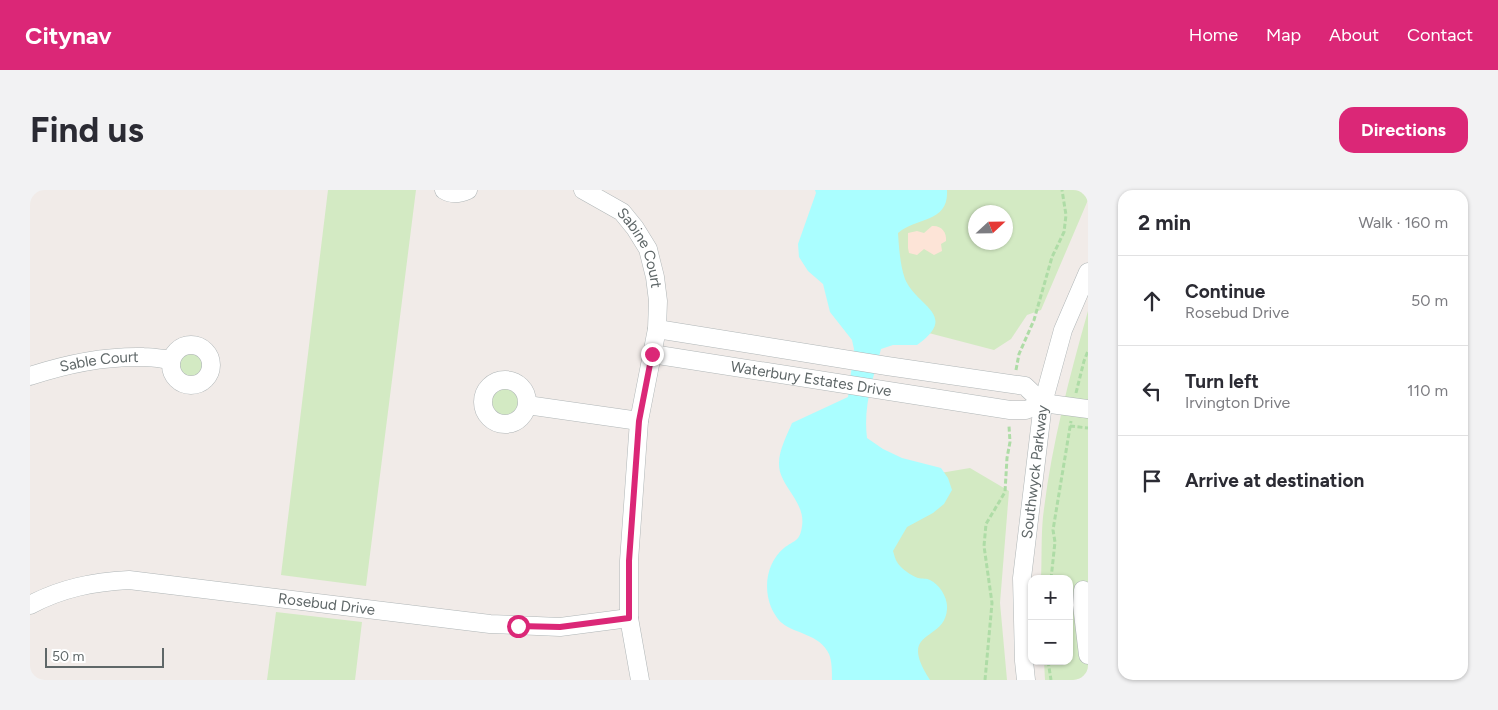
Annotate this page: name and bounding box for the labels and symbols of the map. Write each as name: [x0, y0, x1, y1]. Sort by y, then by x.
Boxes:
street label: Sabine Court: [613, 204, 665, 289]
north arrow: [968, 205, 1013, 250]
route end: [641, 343, 664, 366]
street label: Sable Court: [58, 348, 139, 376]
street label: Waterbury Estates Drive: [729, 357, 893, 400]
street label: Southwyck Parkway: [1018, 404, 1052, 540]
street label: Rosebud Drive: [277, 589, 376, 619]
route start: [507, 615, 530, 638]
scale bar: [45, 645, 164, 668]

